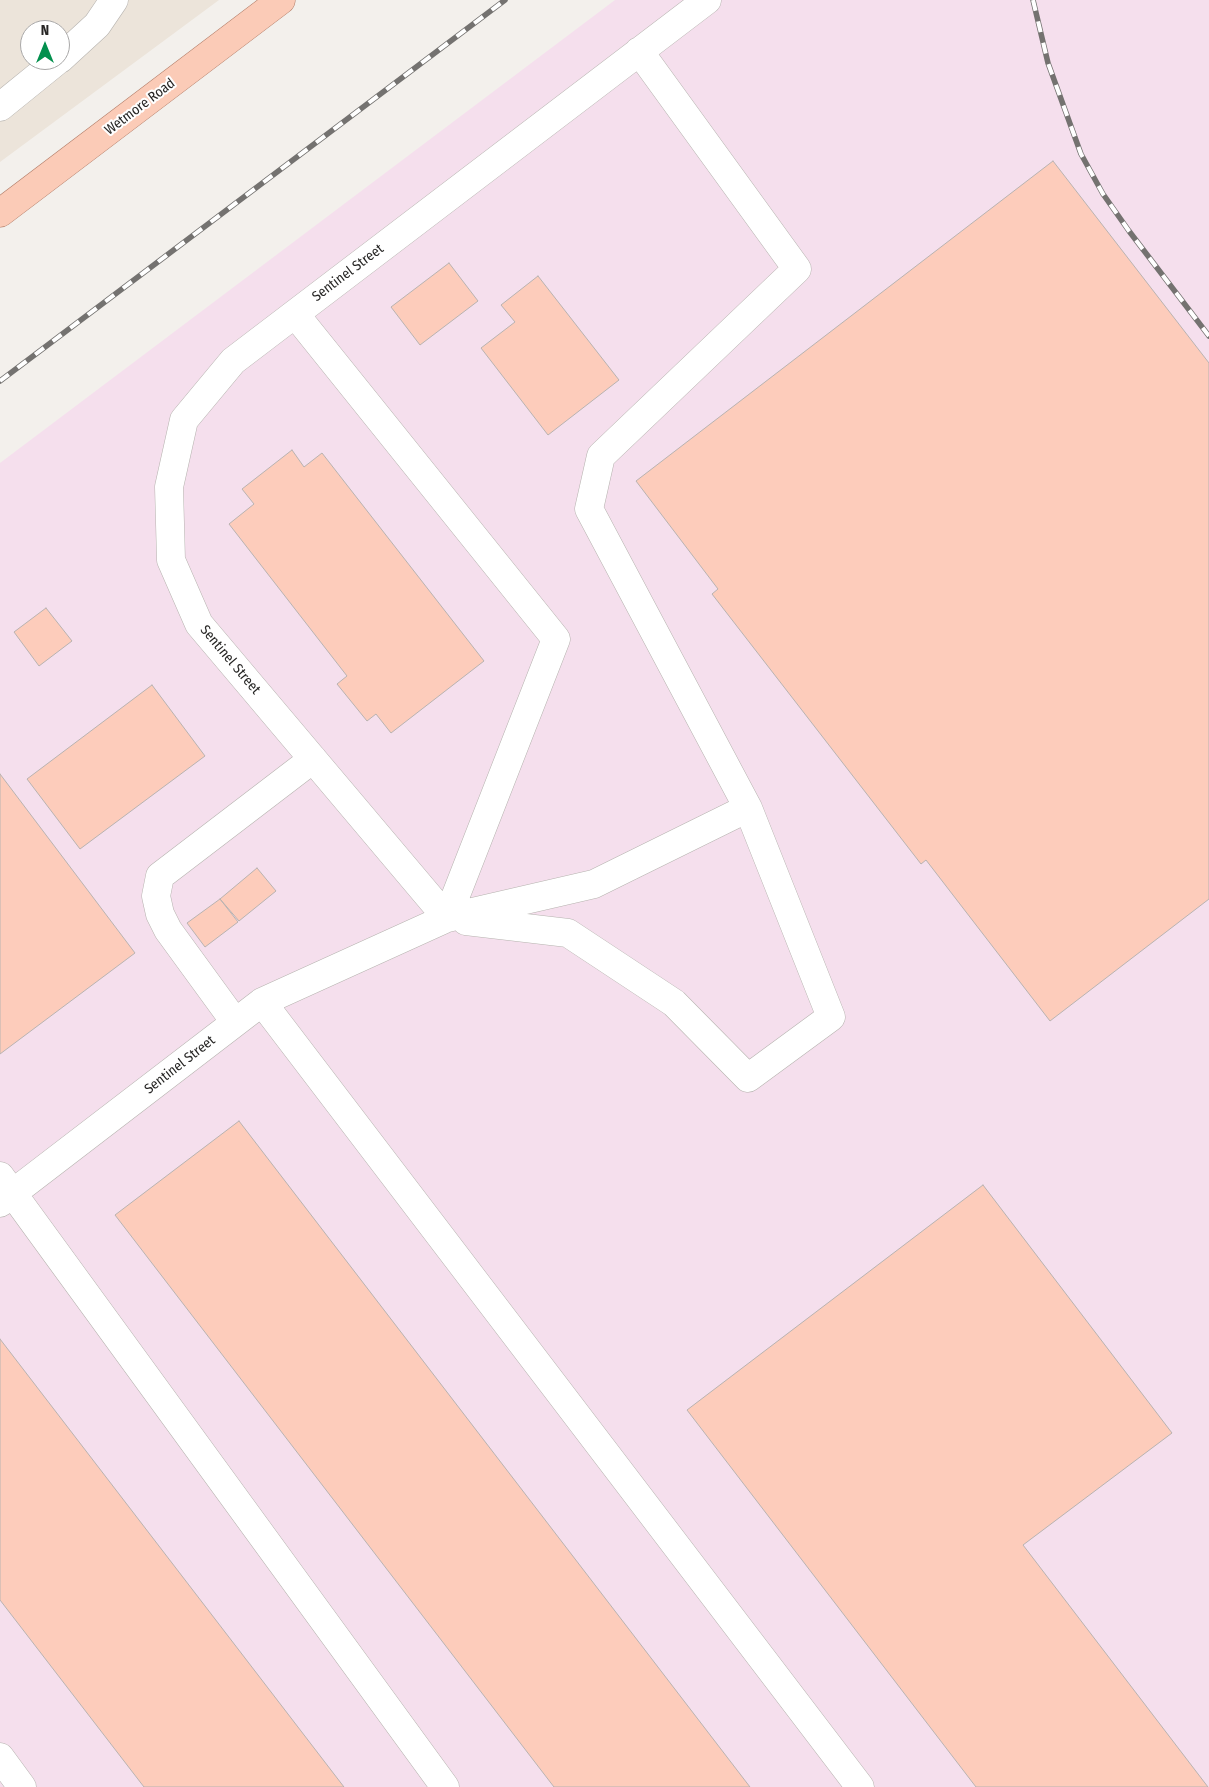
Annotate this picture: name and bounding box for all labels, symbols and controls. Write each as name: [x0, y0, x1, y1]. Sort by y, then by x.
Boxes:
north arrow: [20, 20, 70, 70]
text: N: [41, 22, 49, 39]
street label: Wetmore Road: [102, 75, 178, 139]
street label: Sentinel Street: [309, 241, 387, 305]
street label: Sentinel Street: [196, 622, 264, 698]
street label: Sentinel Street: [141, 1032, 219, 1098]

